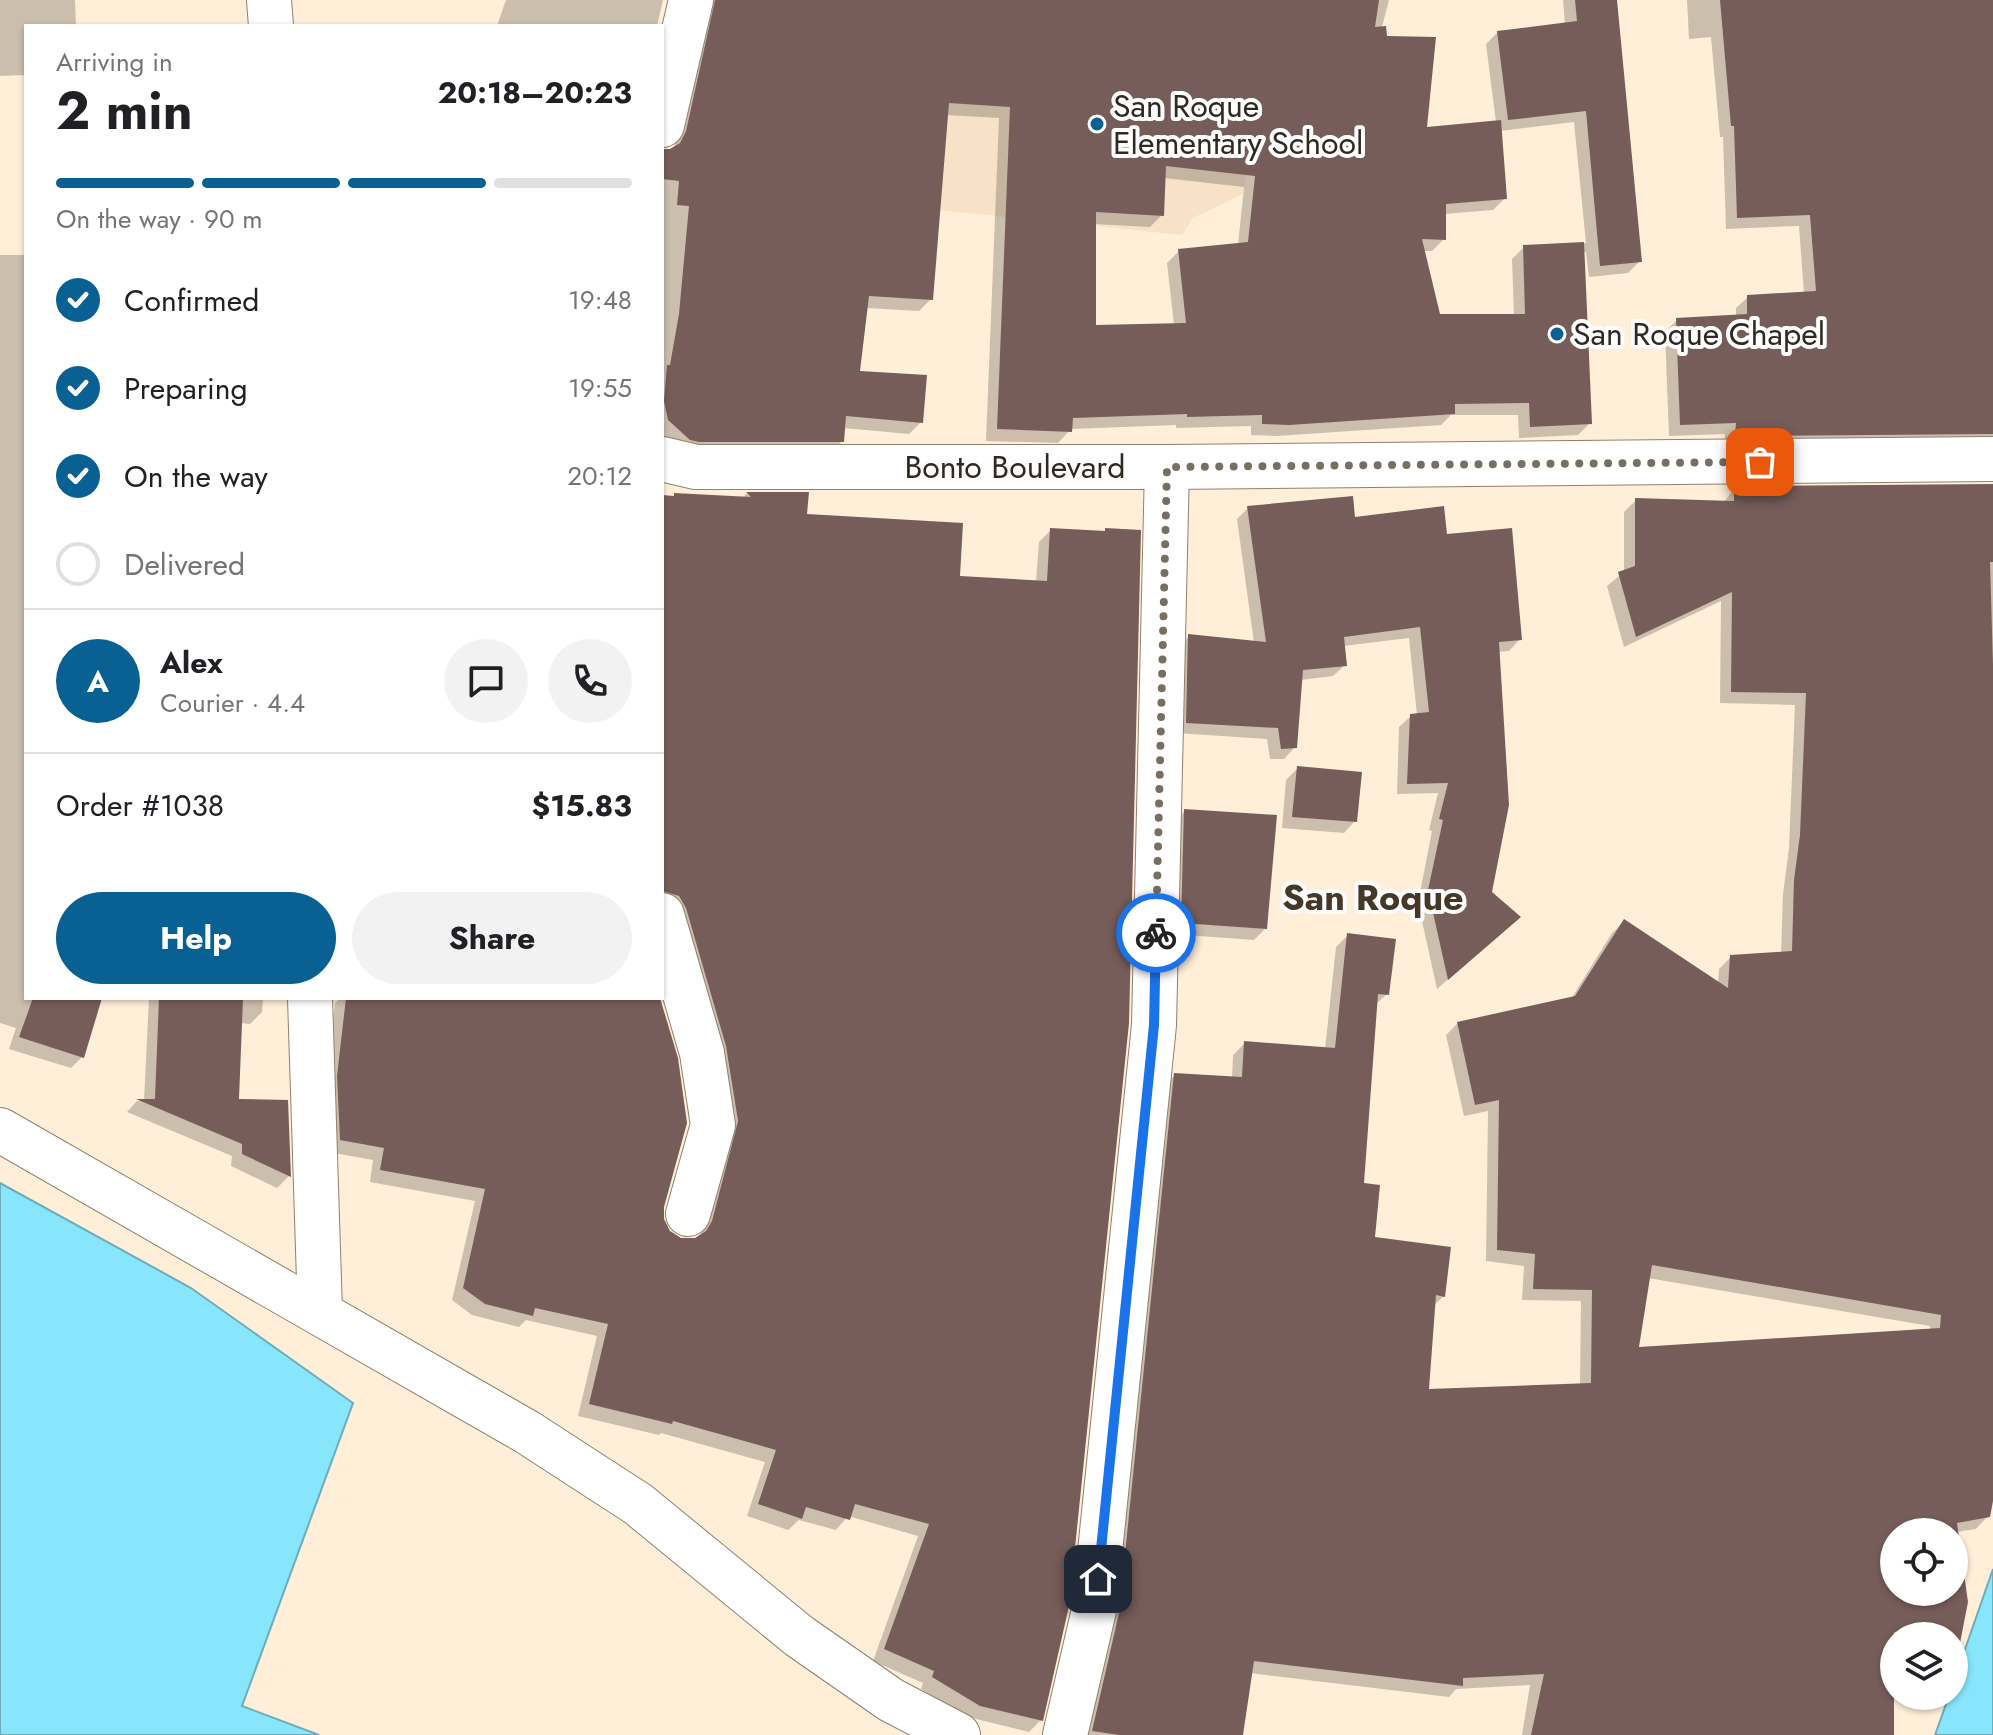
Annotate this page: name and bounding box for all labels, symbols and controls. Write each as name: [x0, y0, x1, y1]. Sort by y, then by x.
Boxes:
text: Arriving in: [56, 43, 173, 81]
text: 20:18–20:23: [438, 71, 632, 114]
text: 2 min: [56, 73, 193, 149]
place label: San Roque Elementary School: [1113, 83, 1363, 166]
marker: San Roque Elementary School: [1088, 115, 1106, 133]
text: On the way · 90 m: [56, 200, 263, 238]
icon: check: [56, 278, 100, 322]
text: Confirmed: [124, 279, 259, 322]
text: 19:48: [568, 281, 632, 319]
place label: San Roque Chapel: [1573, 311, 1825, 357]
marker: San Roque Chapel: [1548, 325, 1566, 343]
icon: check: [56, 366, 100, 410]
text: Preparing: [124, 367, 248, 410]
text: 19:55: [568, 369, 632, 407]
pin: [1726, 428, 1794, 496]
icon: bag: [1738, 440, 1782, 484]
street label: Bonto Boulevard: [904, 444, 1126, 490]
icon: check: [56, 454, 100, 498]
text: On the way: [124, 455, 268, 498]
text: 20:12: [567, 457, 632, 495]
text: Delivered: [124, 543, 245, 586]
button: chat: [444, 639, 528, 723]
button: phone: [548, 639, 632, 723]
text: Alex: [160, 641, 223, 684]
text: A: [87, 660, 109, 703]
text: Courier · 4.4: [160, 684, 305, 722]
text: Order #1038: [56, 784, 224, 827]
text: $15.83: [532, 784, 632, 827]
district label: San Roque: [1282, 871, 1464, 923]
button: Help: [56, 892, 336, 984]
button: Share: [352, 892, 632, 984]
courier: [1116, 893, 1196, 973]
icon: bike: [1134, 911, 1178, 955]
map controls: [1880, 1518, 1968, 1710]
button: locate: [1880, 1518, 1968, 1606]
pin: [1064, 1545, 1132, 1613]
icon: home: [1076, 1557, 1120, 1601]
button: layers: [1880, 1622, 1968, 1710]

